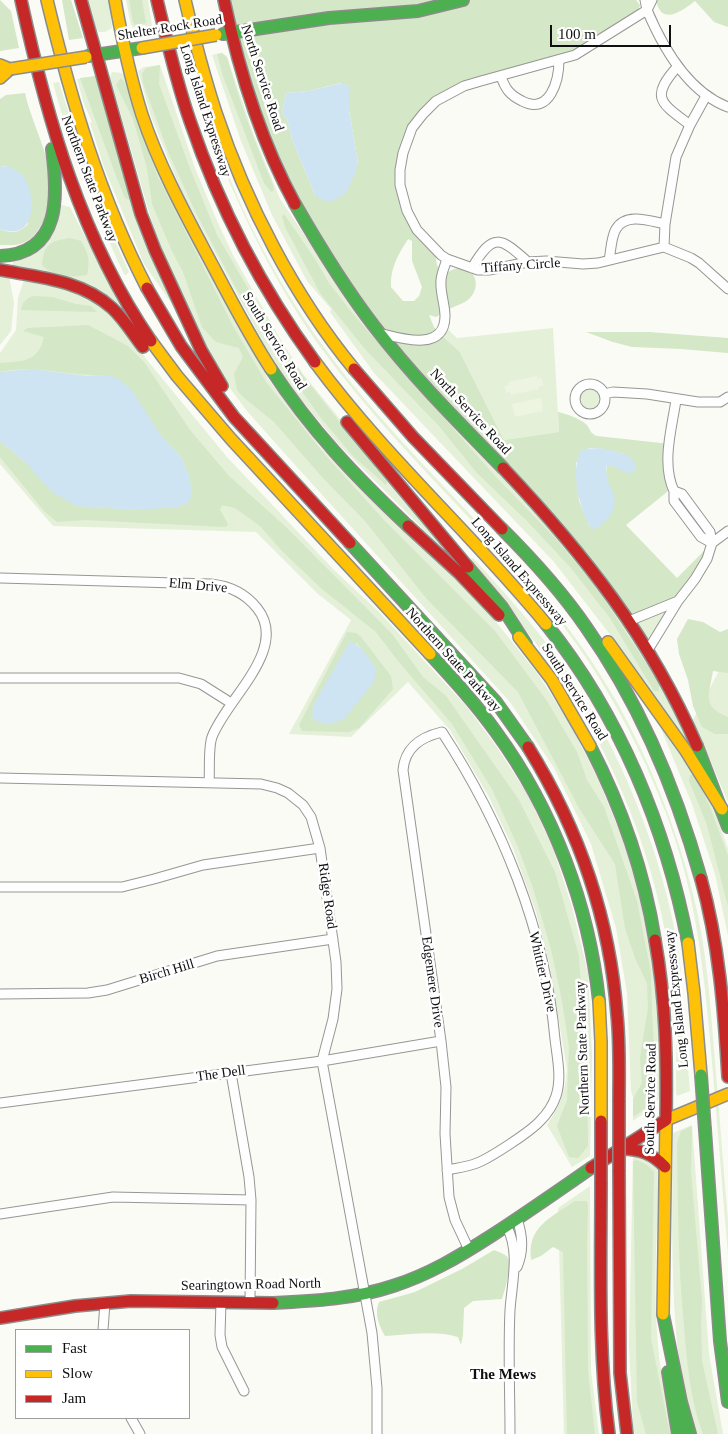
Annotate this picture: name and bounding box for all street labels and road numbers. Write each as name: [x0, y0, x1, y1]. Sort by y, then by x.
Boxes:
street label: Shelter Rock Road: [116, 11, 224, 45]
street label: North Service Road: [237, 23, 287, 133]
street label: Long Island Expressway: [176, 43, 234, 179]
street label: Northern State Parkway: [57, 113, 121, 245]
street label: Tiffany Circle: [481, 255, 561, 277]
street label: South Service Road: [238, 289, 310, 393]
street label: North Service Road: [426, 366, 514, 458]
street label: Long Island Expressway: [467, 514, 571, 630]
street label: Elm Drive: [168, 575, 228, 597]
street label: Northern State Parkway: [402, 604, 504, 716]
street label: South Service Road: [537, 640, 611, 744]
street label: Ridge Road: [314, 862, 340, 930]
street label: Long Island Expressway: [661, 929, 693, 1069]
street label: Whittier Drive: [525, 930, 559, 1014]
street label: Edgemere Drive: [417, 935, 447, 1029]
street label: Birch Hill: [138, 956, 196, 988]
street label: Northern State Parkway: [572, 980, 594, 1116]
street label: South Service Road: [642, 1043, 660, 1155]
street label: The Dell: [195, 1062, 247, 1086]
street label: Searingtown Road North: [181, 1275, 321, 1295]

